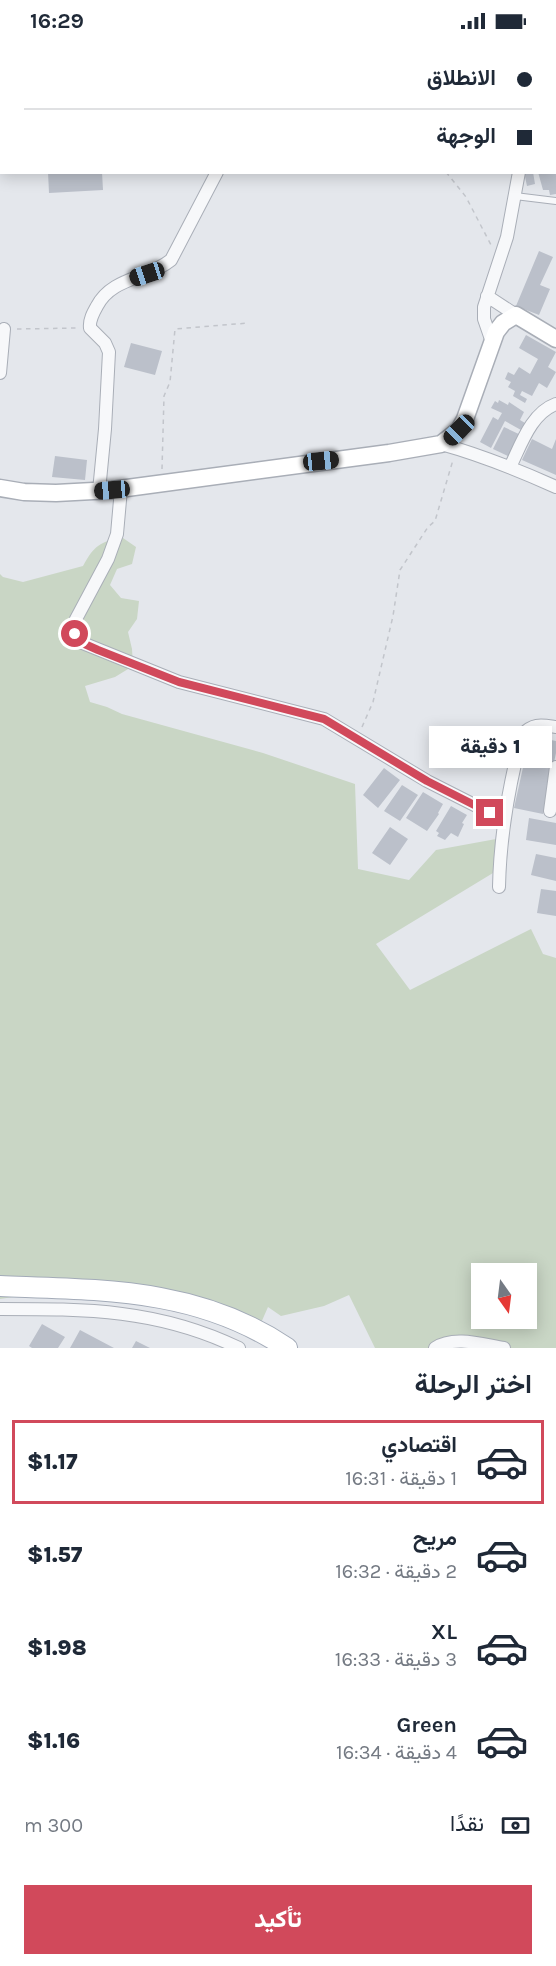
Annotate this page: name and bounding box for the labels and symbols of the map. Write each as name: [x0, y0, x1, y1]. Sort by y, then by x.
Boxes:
car: [127, 260, 167, 288]
car: [440, 411, 478, 449]
car: [302, 450, 340, 472]
car: [93, 479, 131, 501]
route start: [61, 620, 88, 647]
callout: 1 دقيقة: [428, 726, 552, 768]
route end: [476, 799, 503, 826]
north arrow: [471, 1263, 537, 1329]

